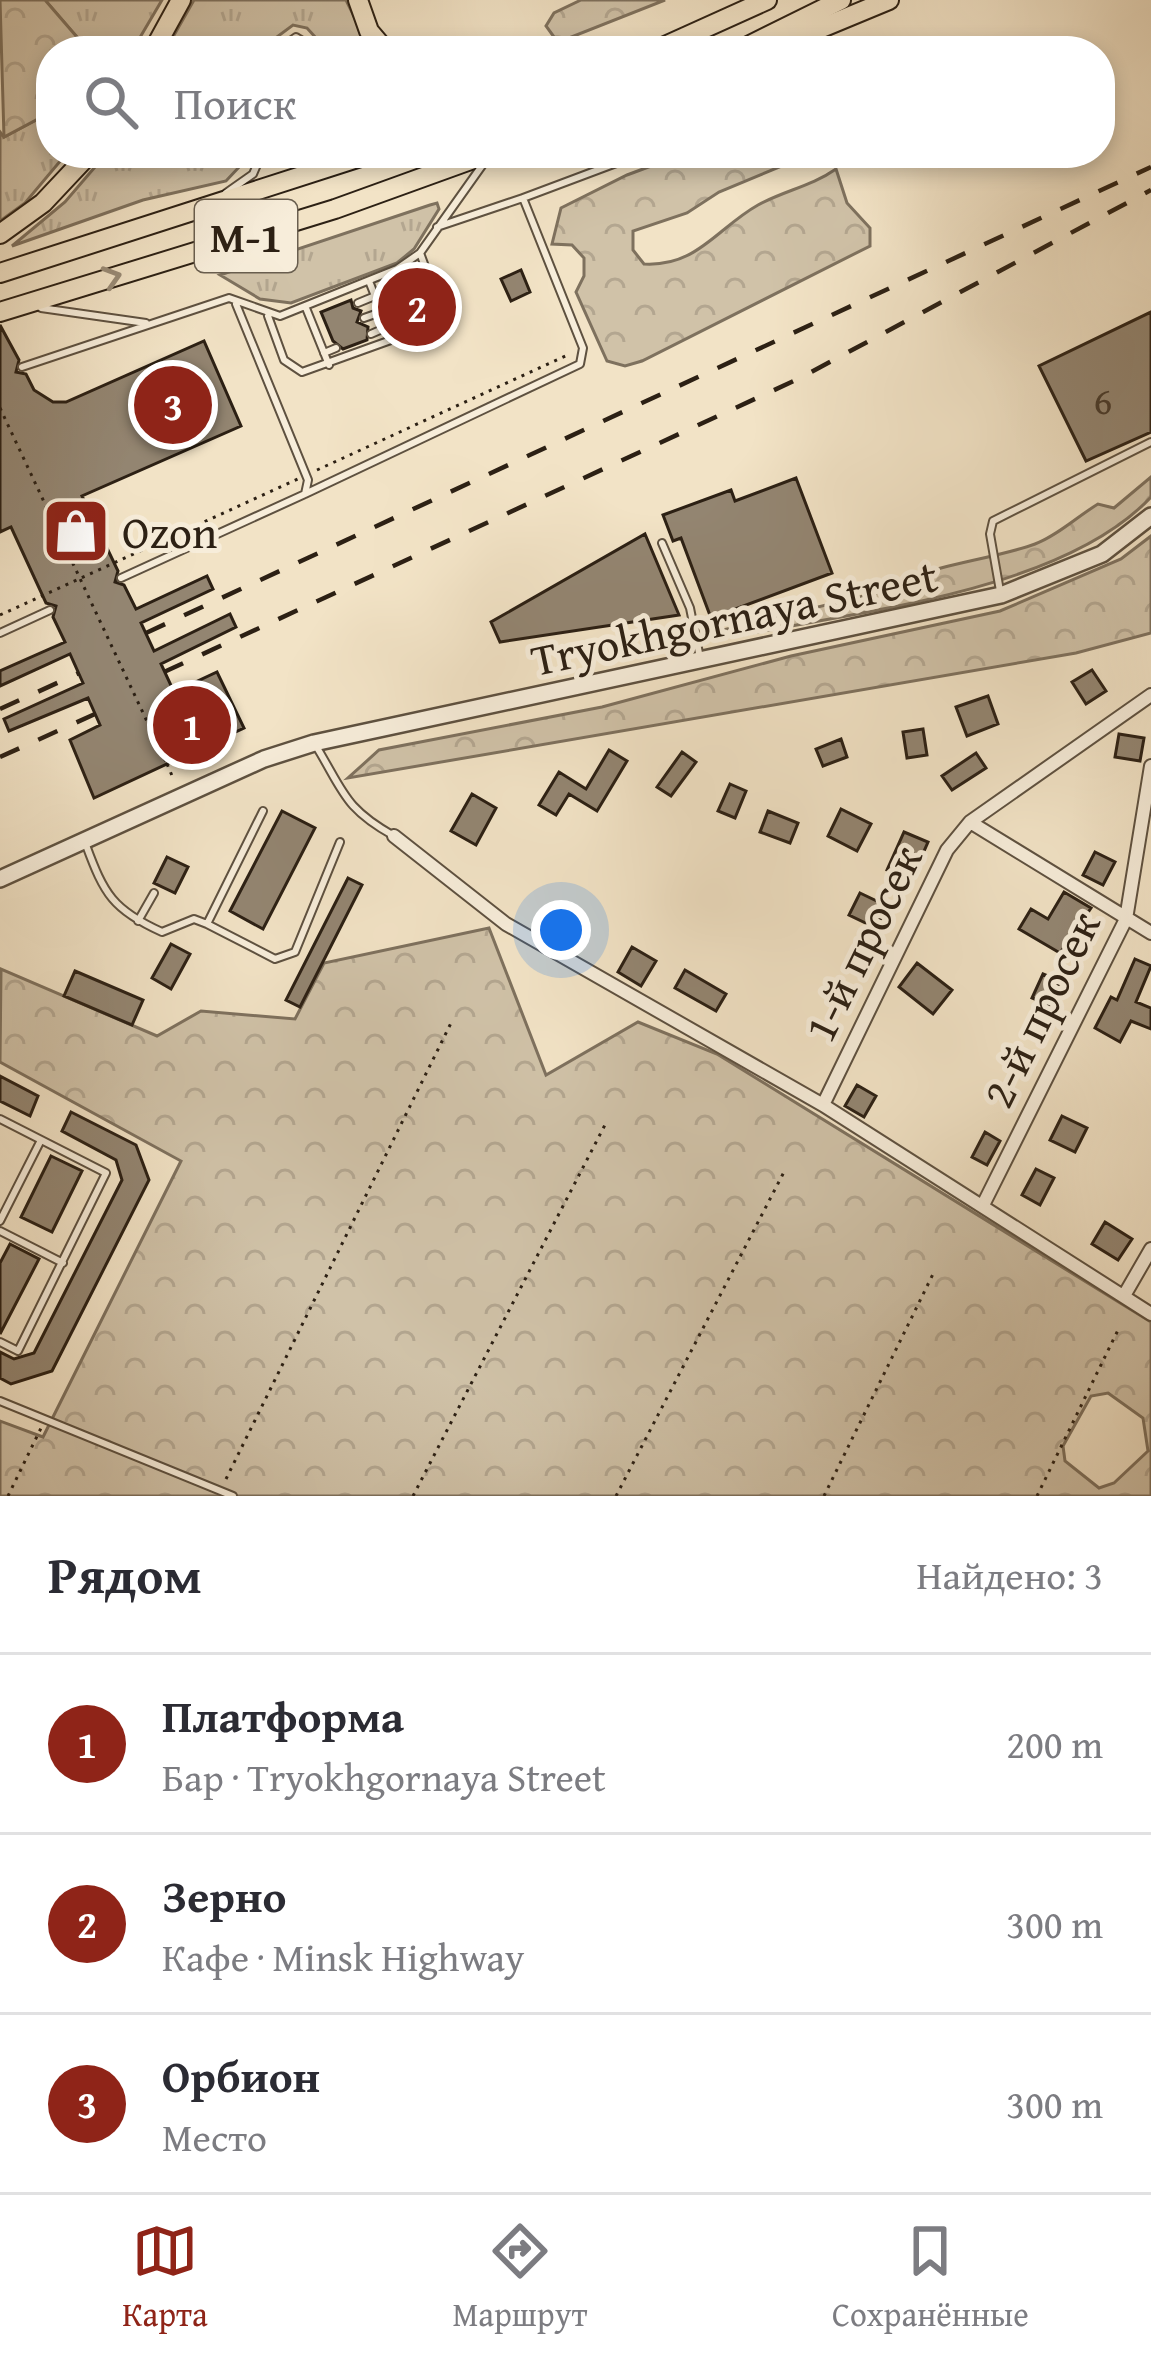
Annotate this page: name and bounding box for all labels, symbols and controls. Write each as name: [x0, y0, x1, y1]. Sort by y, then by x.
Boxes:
search box: [36, 36, 1115, 168]
icon: search: [78, 69, 144, 135]
text: Поиск: [174, 70, 296, 135]
road number: М-1: [195, 200, 297, 272]
pin: 2: [378, 262, 456, 352]
one-way arrow: [101, 266, 122, 291]
pin: 3: [134, 360, 212, 450]
house number: 6: [1094, 371, 1112, 428]
shop icon: Ozon: [41, 496, 111, 566]
place label: Ozon: [122, 499, 217, 564]
street label: Tryokhgornaya Street: [525, 542, 943, 692]
pin: 1: [153, 680, 231, 770]
street label: 1-й просек: [787, 834, 938, 1052]
your location: [531, 900, 591, 960]
street label: 2-й просек: [965, 900, 1116, 1118]
text: Рядом: [48, 1537, 202, 1612]
text: Найдено: 3: [916, 1546, 1103, 1603]
text: Платформа: [162, 1683, 404, 1748]
text: 1: [77, 1715, 97, 1772]
text: 200 m: [1006, 1715, 1103, 1772]
text: Бар · Tryokhgornaya Street: [162, 1748, 606, 1805]
text: Зерно: [162, 1863, 286, 1928]
text: 2: [77, 1895, 97, 1952]
text: 300 m: [1006, 1895, 1103, 1952]
text: Кафе · Minsk Highway: [162, 1928, 524, 1985]
text: Орбион: [162, 2043, 320, 2108]
text: 3: [77, 2075, 97, 2132]
text: 300 m: [1006, 2075, 1103, 2132]
text: Место: [162, 2108, 267, 2165]
tab: Карта: [122, 2218, 208, 2338]
tab: Маршрут: [452, 2218, 587, 2338]
tab: Сохранённые: [832, 2218, 1029, 2338]

